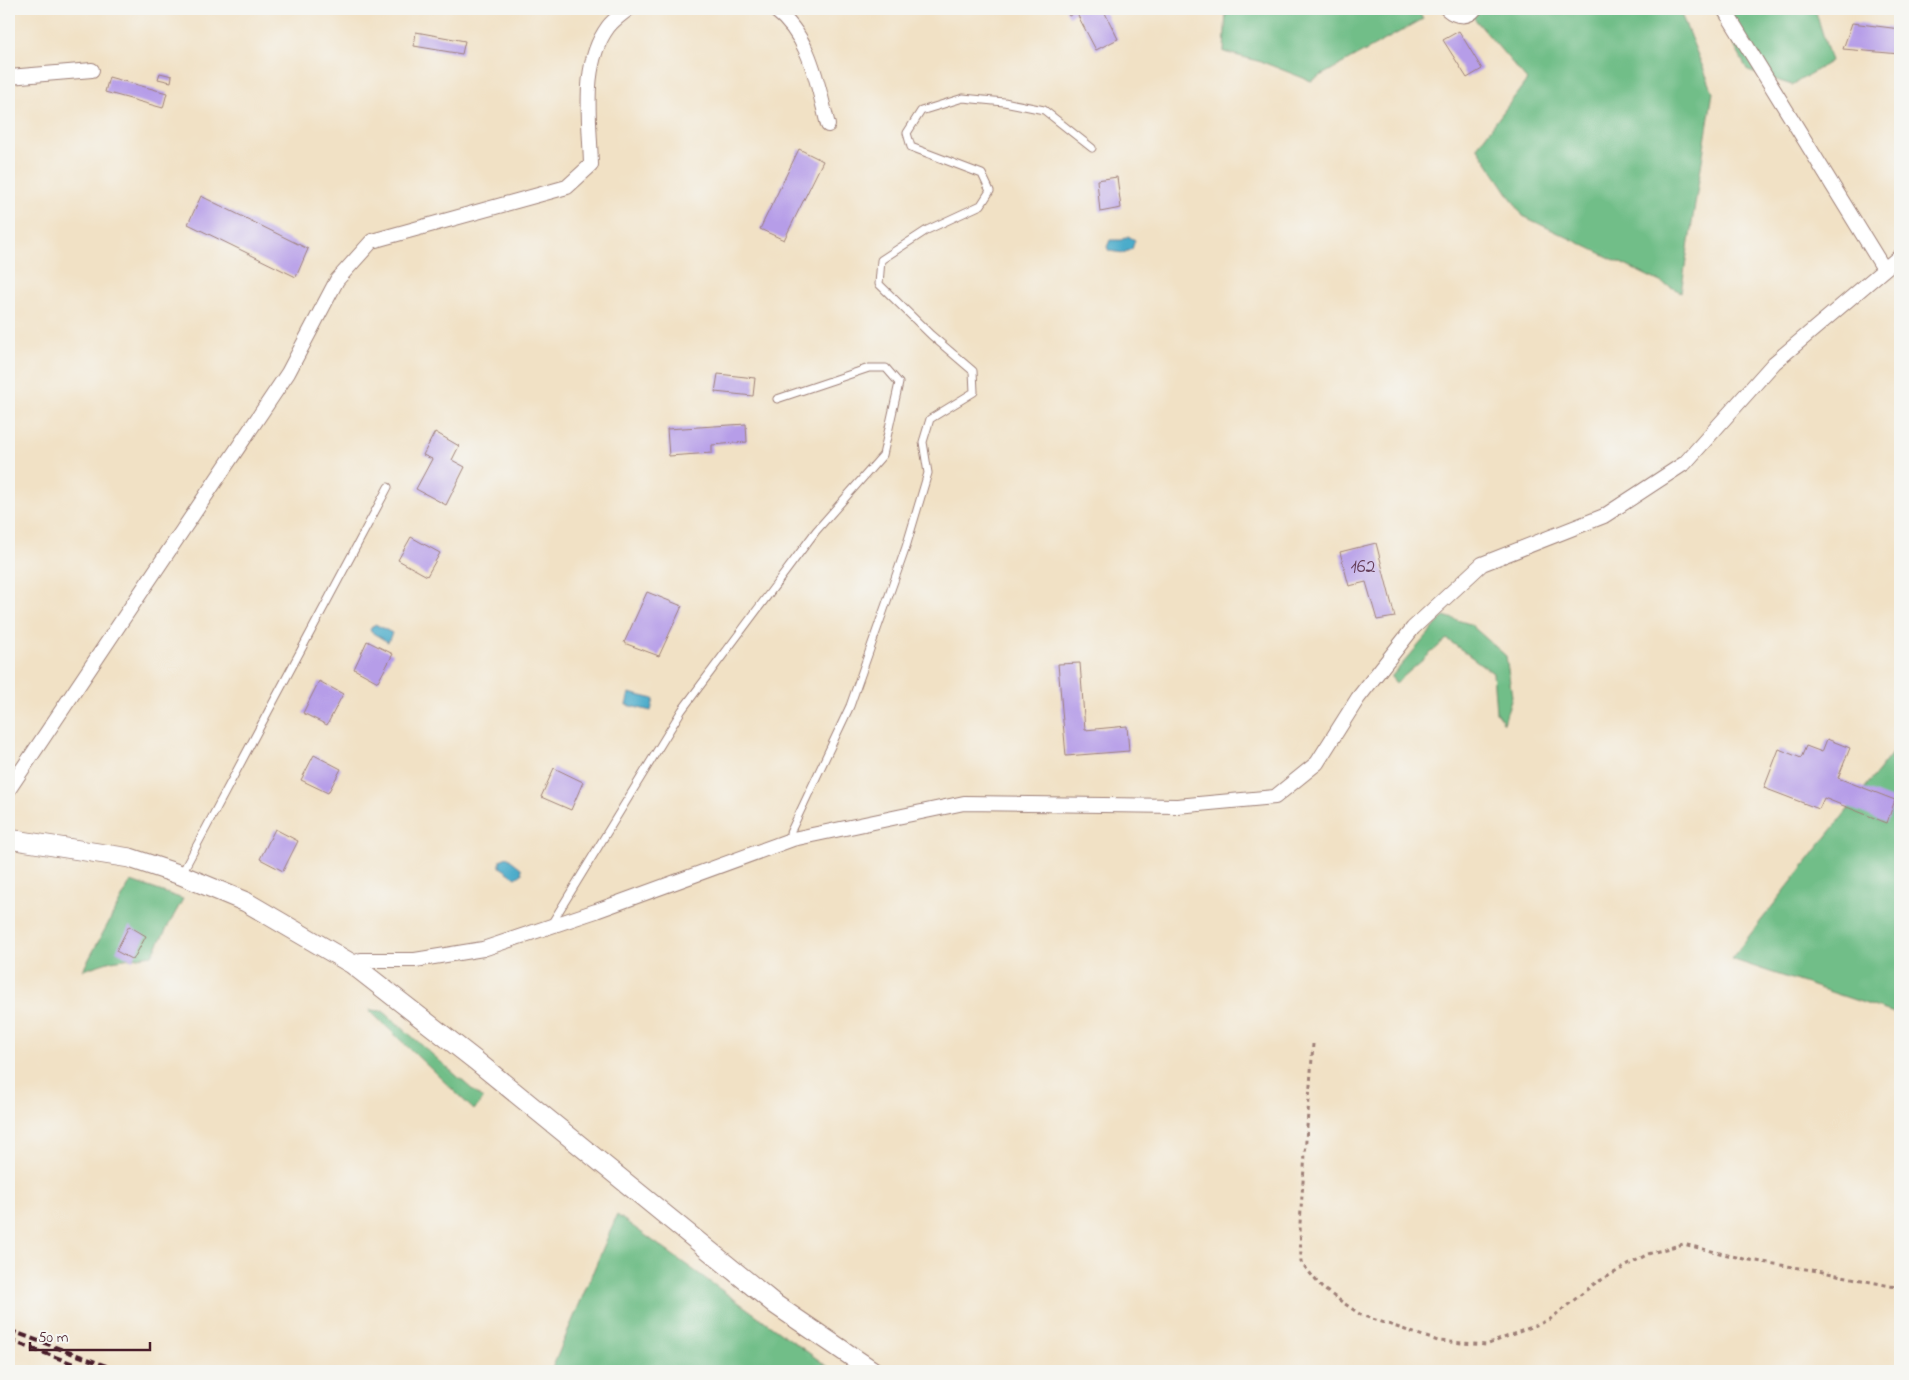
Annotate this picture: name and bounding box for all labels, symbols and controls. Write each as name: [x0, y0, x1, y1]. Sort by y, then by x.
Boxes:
house number: 162: [1350, 553, 1376, 582]
scale bar: [30, 1320, 150, 1352]
text: 50 m: [38, 1327, 69, 1349]

